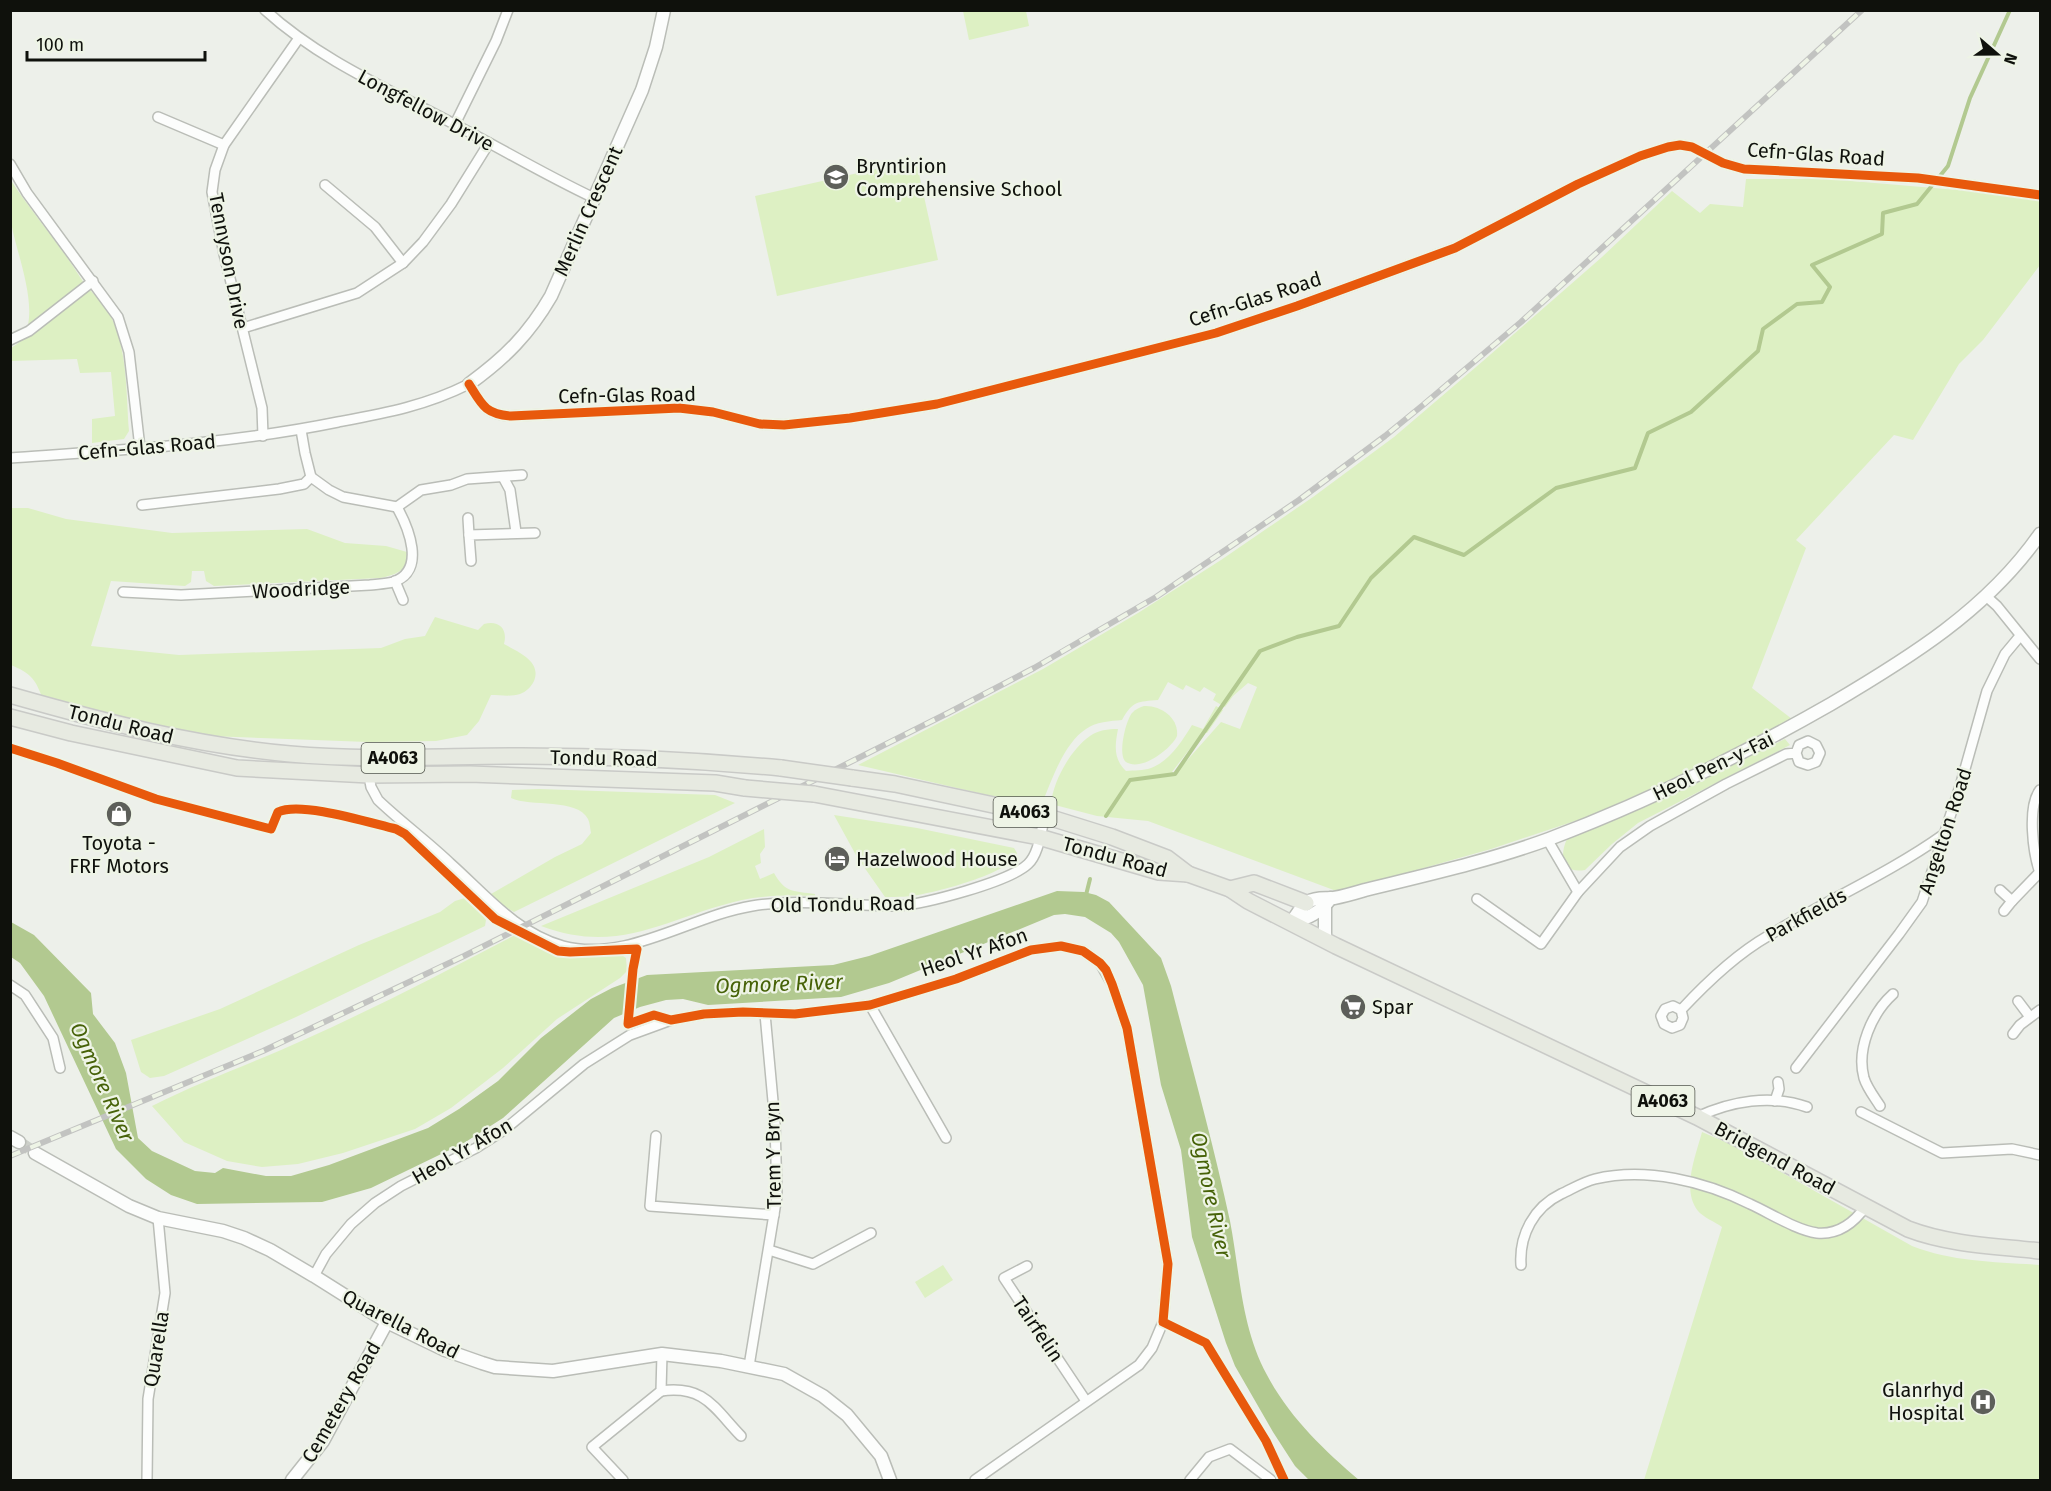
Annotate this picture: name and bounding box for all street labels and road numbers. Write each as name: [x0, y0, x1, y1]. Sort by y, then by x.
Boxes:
street label: Longfellow Drive: [354, 64, 498, 156]
street label: Cefn-Glas Road: [1746, 137, 1886, 171]
street label: Merlin Crescent: [549, 141, 628, 280]
street label: Tennyson Drive: [204, 191, 254, 331]
street label: Cefn-Glas Road: [1186, 266, 1324, 332]
street label: Cefn-Glas Road: [558, 382, 696, 408]
street label: Cefn-Glas Road: [77, 429, 217, 465]
street label: Woodridge: [251, 574, 351, 604]
street label: Tondu Road: [66, 699, 176, 749]
street label: Heol Pen-y-Fai: [1649, 726, 1777, 806]
road number: A4063: [362, 743, 424, 773]
street label: Tondu Road: [550, 745, 658, 771]
street label: Angelton Road: [1913, 765, 1977, 897]
road number: A4063: [994, 797, 1056, 827]
street label: Tondu Road: [1060, 831, 1170, 883]
street label: Parkfields: [1761, 883, 1851, 947]
street label: Old Tondu Road: [771, 891, 915, 917]
street label: Heol Yr Afon: [917, 922, 1031, 982]
road number: A4063: [1632, 1086, 1694, 1116]
street label: Trem Y Bryn: [760, 1101, 786, 1209]
street label: Heol Yr Afon: [408, 1113, 516, 1189]
street label: Bridgend Road: [1710, 1116, 1840, 1200]
street label: Quarella Road: [338, 1284, 464, 1364]
street label: Tairfelin: [1007, 1292, 1069, 1366]
street label: Quarella: [138, 1309, 174, 1389]
street label: Cemetery Road: [296, 1337, 386, 1467]

